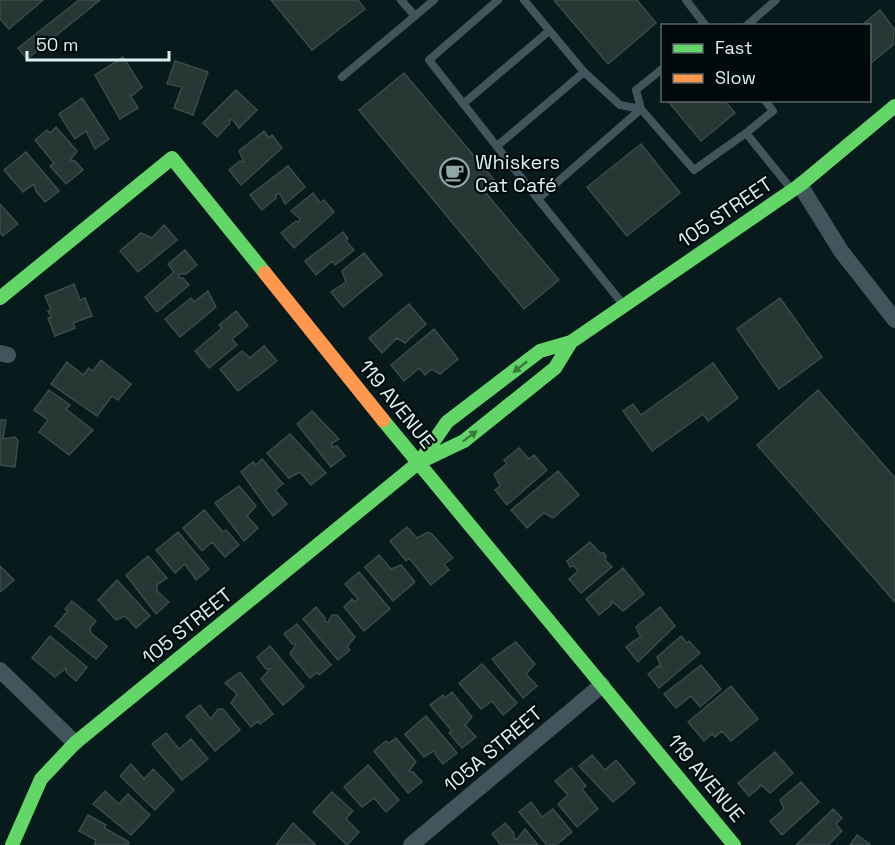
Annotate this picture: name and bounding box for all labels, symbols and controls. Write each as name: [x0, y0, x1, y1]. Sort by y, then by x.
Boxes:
scale bar: [27, 24, 170, 62]
legend: [661, 24, 871, 102]
text: 50 m: [36, 33, 78, 56]
text: Fast: [715, 36, 752, 59]
text: Slow: [715, 66, 756, 89]
place label: Whiskers Cat Café: [475, 149, 560, 198]
cafe icon: Whiskers Cat Café: [438, 157, 470, 189]
street label: 105 STREET: [673, 171, 777, 253]
street label: 119 AVENUE: [353, 354, 441, 454]
one-way arrow: [512, 360, 527, 372]
one-way arrow: [462, 430, 478, 442]
street label: 105 STREET: [137, 582, 238, 670]
street label: 105A STREET: [438, 700, 548, 798]
street label: 119 AVENUE: [662, 729, 750, 827]

